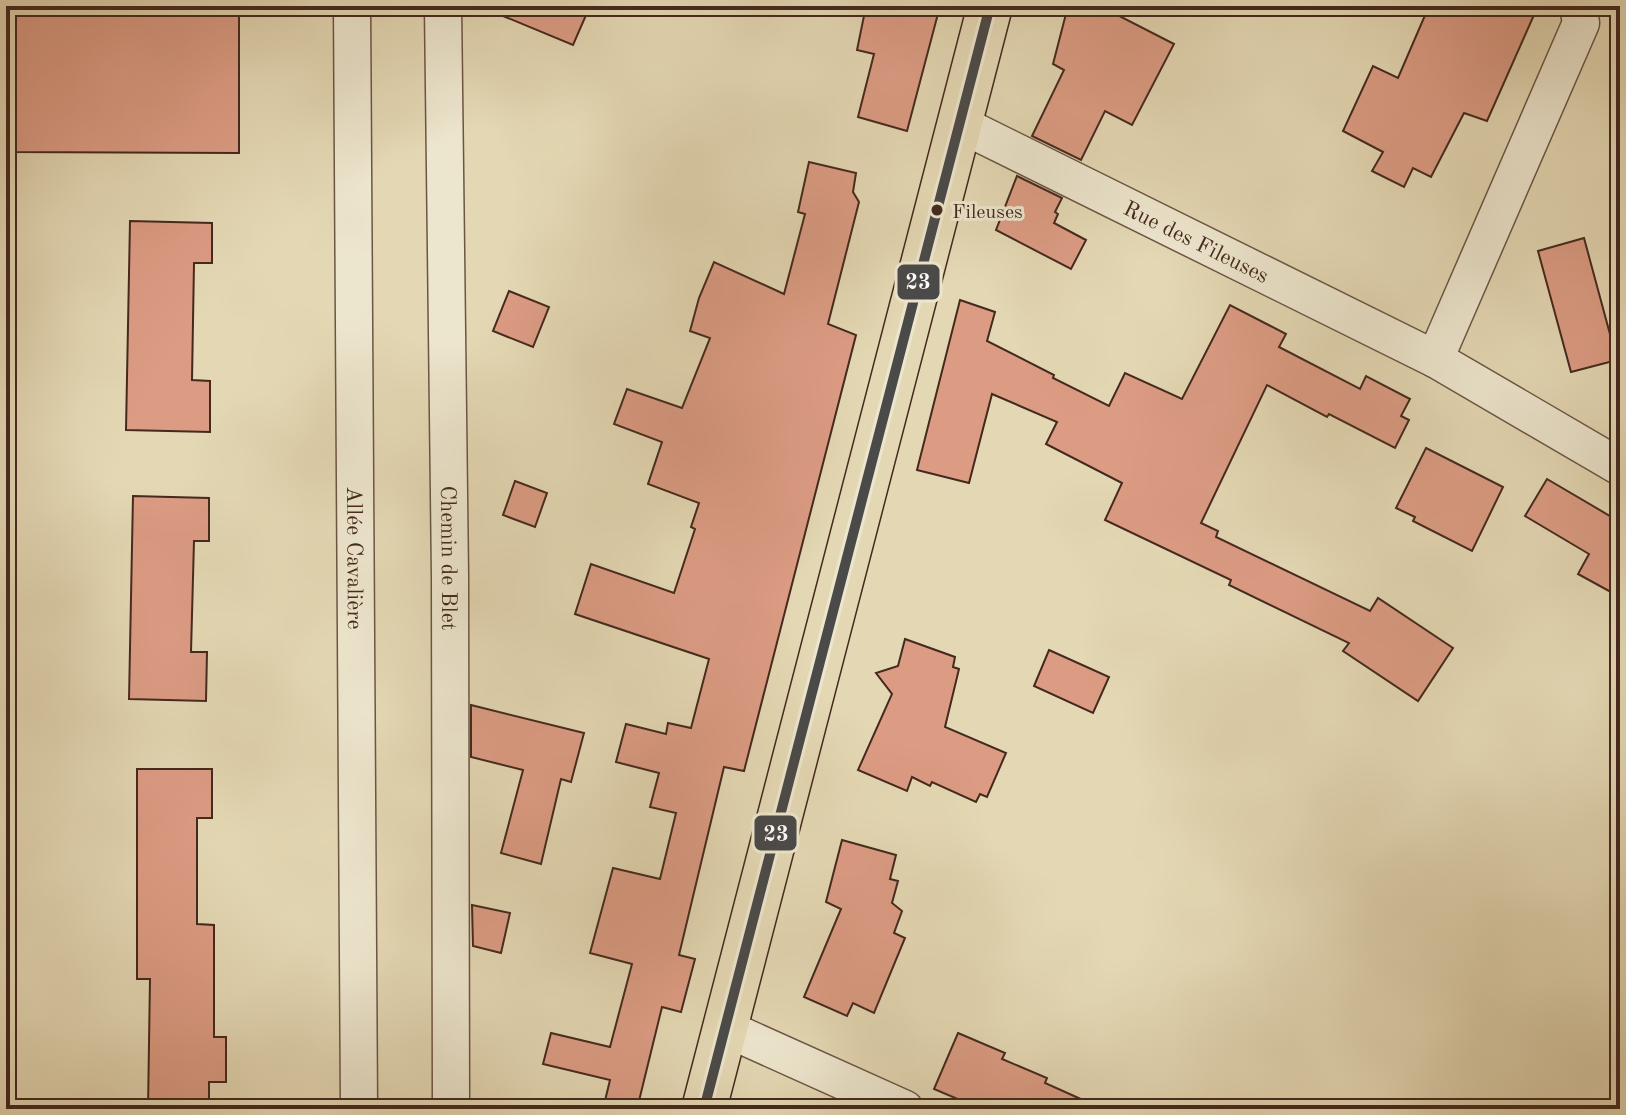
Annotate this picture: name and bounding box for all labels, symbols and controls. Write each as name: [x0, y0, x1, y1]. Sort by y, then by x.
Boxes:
street label: Rue des Fileuses: [1120, 198, 1272, 288]
marker: Fileuses: [929, 202, 945, 218]
place label: Fileuses: [952, 203, 1023, 223]
line badge: 23: [896, 263, 941, 301]
text: 23: [905, 272, 931, 294]
street label: Chemin de Blet: [436, 485, 459, 631]
street label: Allée Cavalière: [342, 486, 365, 630]
line badge: 23: [753, 814, 798, 852]
text: 23: [763, 824, 789, 846]

